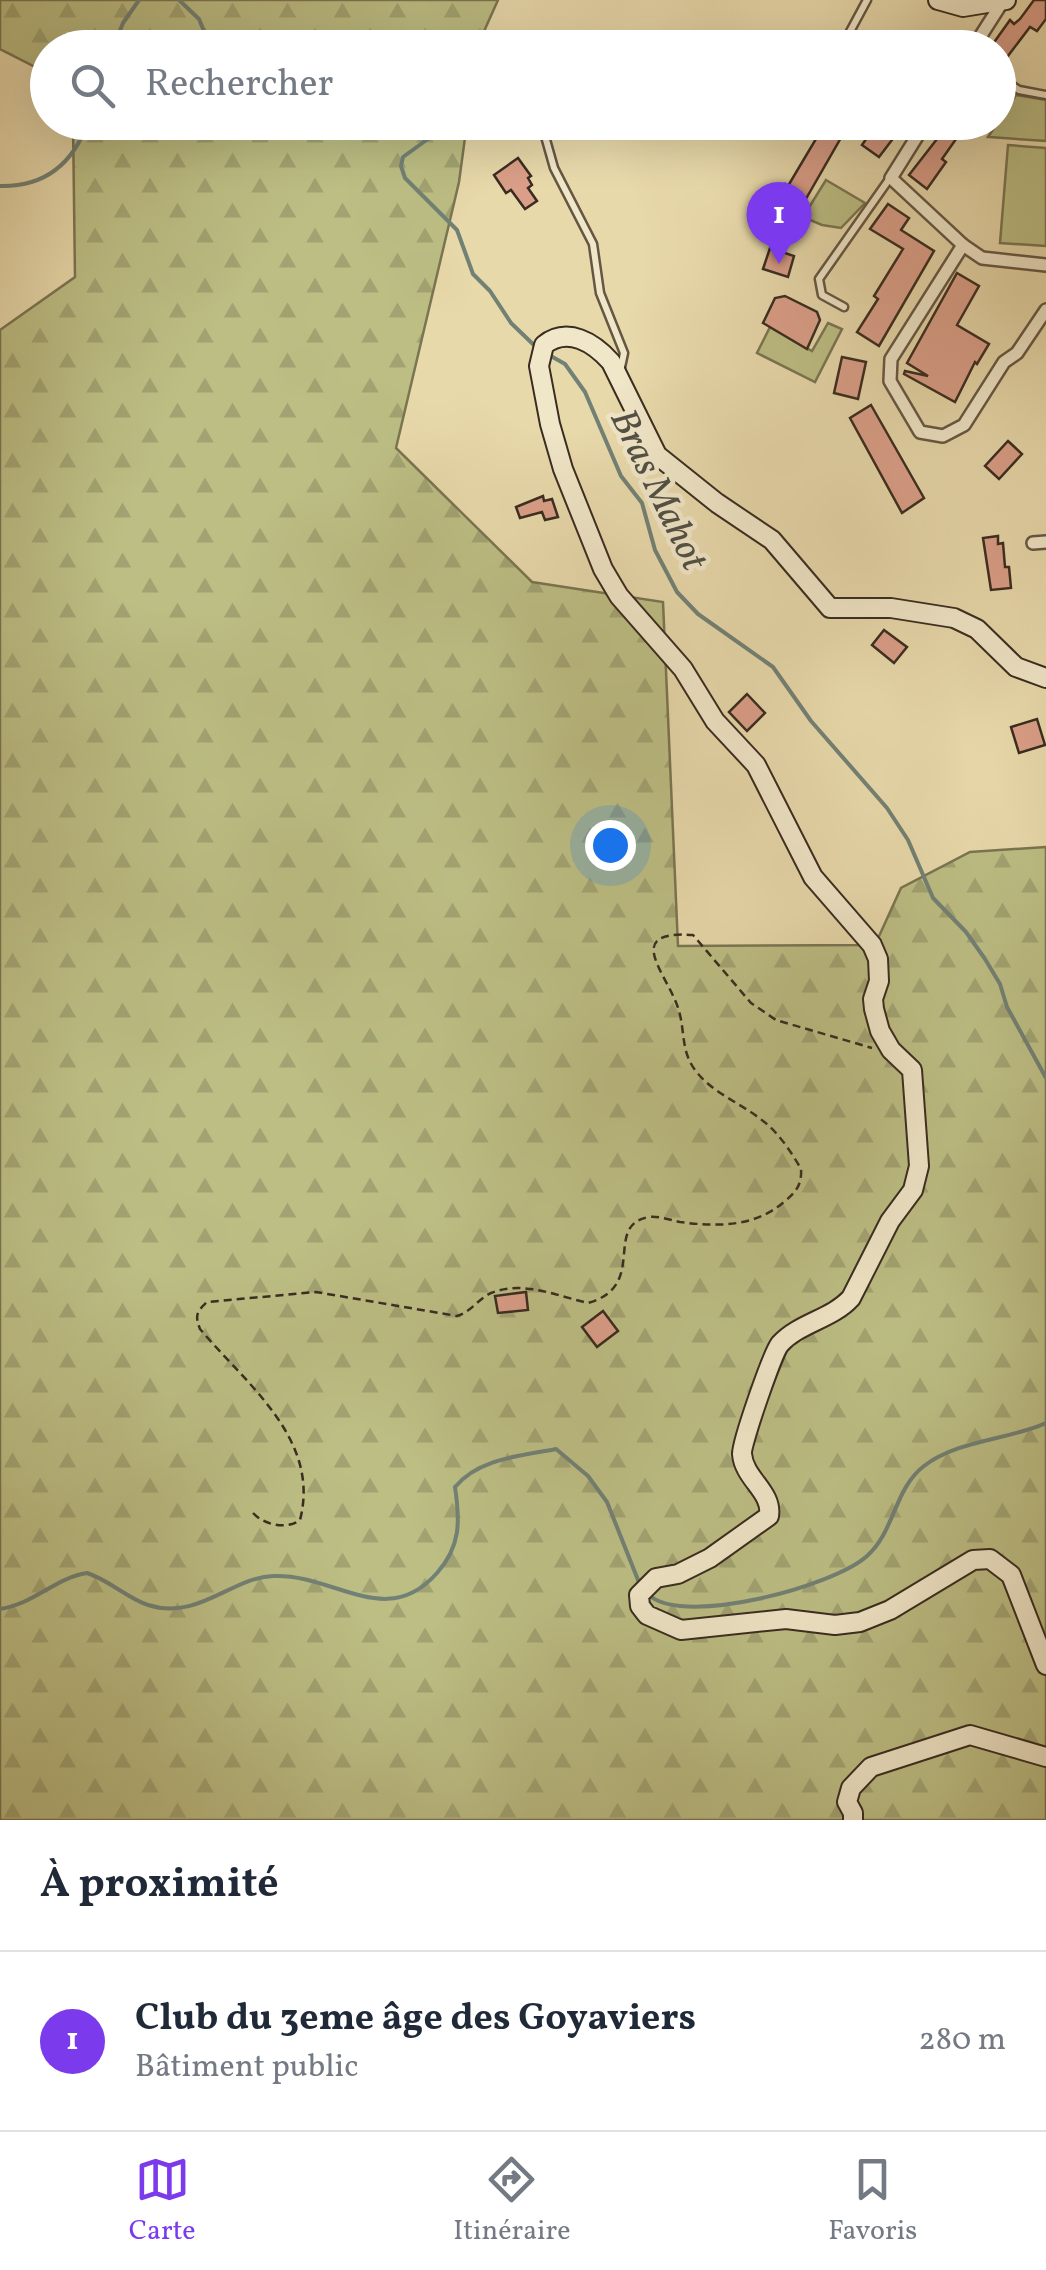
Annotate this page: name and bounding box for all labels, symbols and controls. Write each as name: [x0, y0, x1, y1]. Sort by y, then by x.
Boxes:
search box: [30, 30, 1016, 140]
icon: search: [65, 58, 120, 113]
text: Rechercher: [145, 59, 333, 112]
pin: 1: [746, 182, 812, 264]
water label: Bras Mahot: [595, 401, 719, 581]
your location: [585, 820, 636, 871]
text: À proximité: [40, 1856, 279, 1915]
text: Club du 3eme âge des Goyaviers: [135, 1993, 696, 2046]
text: 1: [66, 2019, 79, 2063]
text: 280 m: [919, 2019, 1006, 2063]
text: Bâtiment public: [135, 2046, 359, 2090]
tab: Carte: [129, 2152, 196, 2251]
tab: Itinéraire: [453, 2152, 571, 2251]
tab: Favoris: [828, 2152, 917, 2251]

